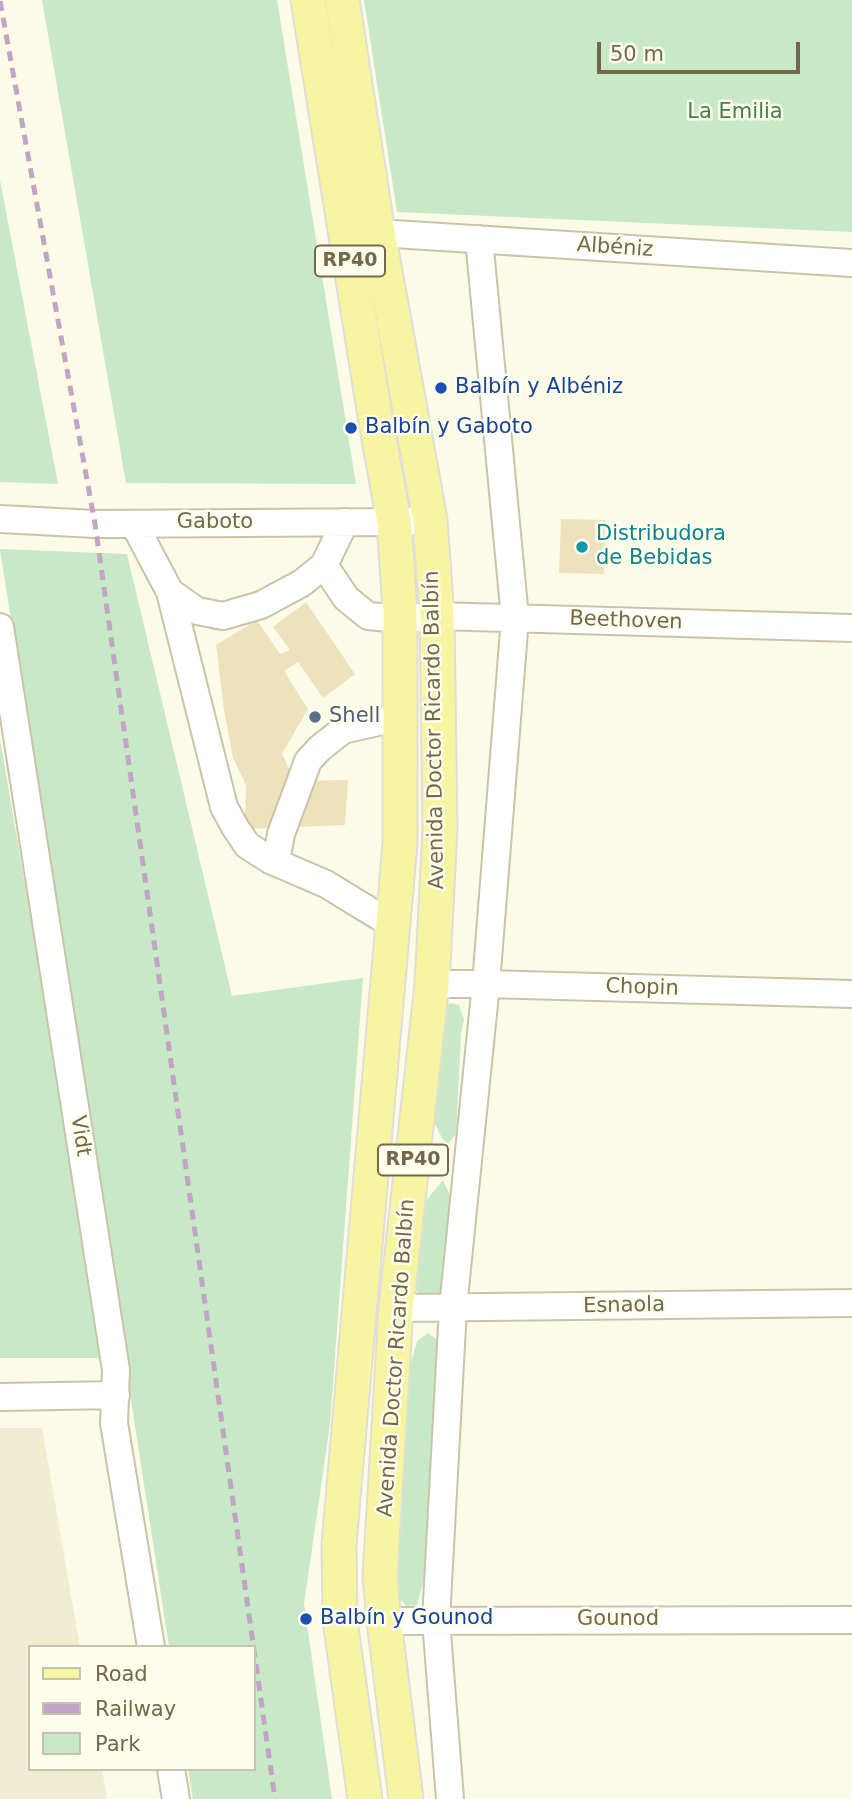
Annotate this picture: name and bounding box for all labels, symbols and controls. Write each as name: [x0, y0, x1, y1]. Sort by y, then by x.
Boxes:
scale bar: [600, 28, 803, 72]
text: 50 m: [610, 42, 664, 66]
park label: La Emilia: [687, 100, 783, 126]
street label: Albéniz: [576, 233, 654, 263]
road number: RP40: [315, 246, 385, 276]
place label: Balbín y Albéniz: [455, 375, 623, 401]
marker: Balbín y Albéniz: [433, 380, 449, 396]
place label: Balbín y Gaboto: [365, 415, 533, 441]
marker: Balbín y Gaboto: [343, 420, 359, 436]
street label: Gaboto: [177, 510, 253, 536]
place label: Distribudora de Bebidas: [596, 522, 726, 572]
marker: Distribudora de Bebidas: [574, 539, 590, 555]
street label: Avenida Doctor Ricardo Balbín: [420, 570, 450, 890]
street label: Beethoven: [569, 606, 683, 636]
place label: Shell: [329, 704, 380, 730]
marker: Shell: [307, 709, 323, 725]
street label: Chopin: [605, 974, 679, 1002]
street label: Vidt: [64, 1114, 96, 1158]
road number: RP40: [378, 1144, 448, 1176]
street label: Avenida Doctor Ricardo Balbín: [373, 1198, 421, 1518]
street label: Esnaola: [583, 1293, 665, 1319]
place label: Balbín y Gounod: [320, 1606, 493, 1632]
street label: Gounod: [577, 1607, 659, 1633]
marker: Balbín y Gounod: [298, 1611, 314, 1627]
legend: [28, 1645, 256, 1771]
text: Road: [95, 1662, 148, 1686]
text: Railway: [95, 1697, 176, 1721]
text: Park: [95, 1732, 140, 1756]

